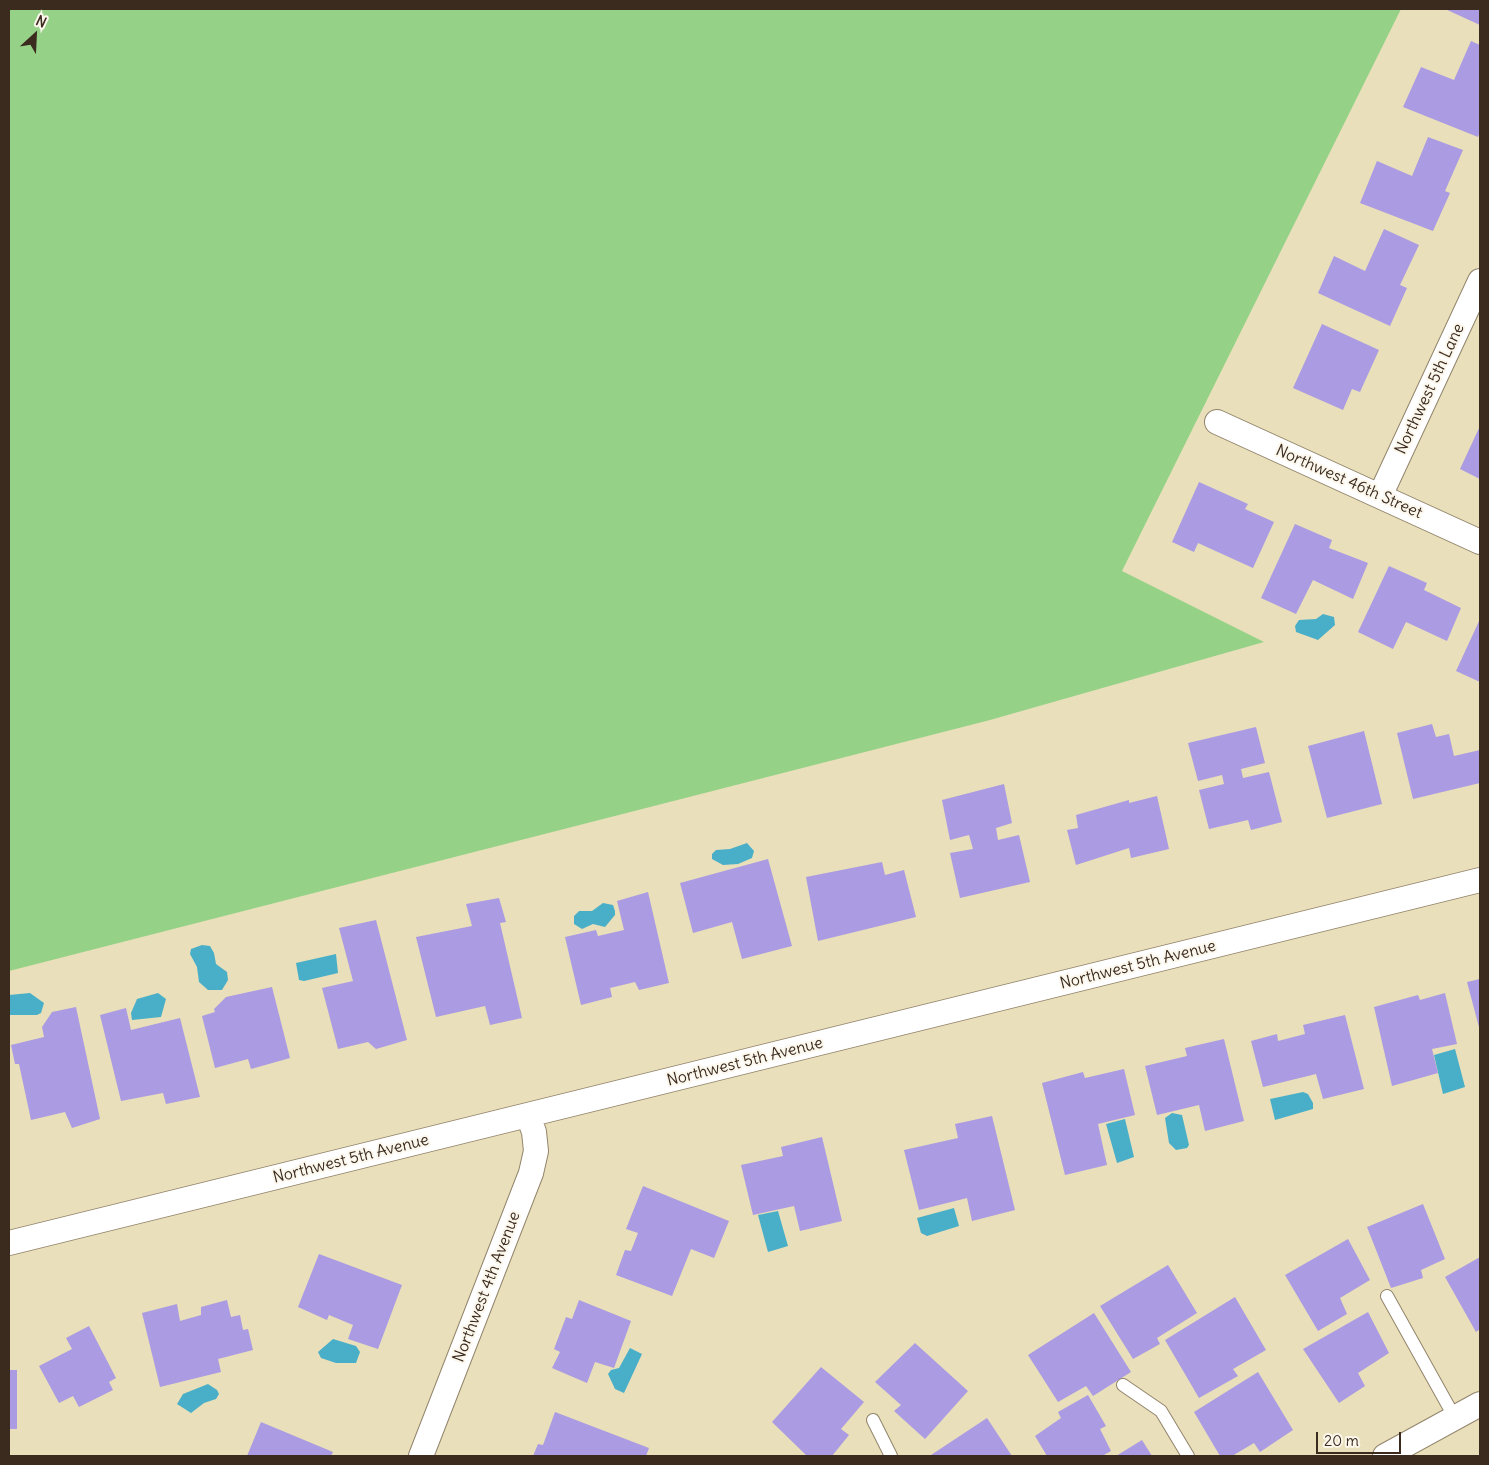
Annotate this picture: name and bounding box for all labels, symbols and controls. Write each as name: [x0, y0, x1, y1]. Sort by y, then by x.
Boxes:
north arrow: [10, 10, 60, 60]
text: N: [33, 11, 50, 32]
street label: Northwest 5th Lane: [1391, 321, 1469, 457]
street label: Northwest 46th Street: [1273, 441, 1425, 523]
street label: Northwest 5th Avenue: [1058, 936, 1218, 994]
street label: Northwest 5th Avenue: [665, 1033, 825, 1091]
street label: Northwest 5th Avenue: [271, 1130, 431, 1188]
street label: Northwest 4th Avenue: [449, 1209, 525, 1365]
scale bar: [1319, 1422, 1404, 1454]
text: 20 m: [1324, 1431, 1359, 1450]

